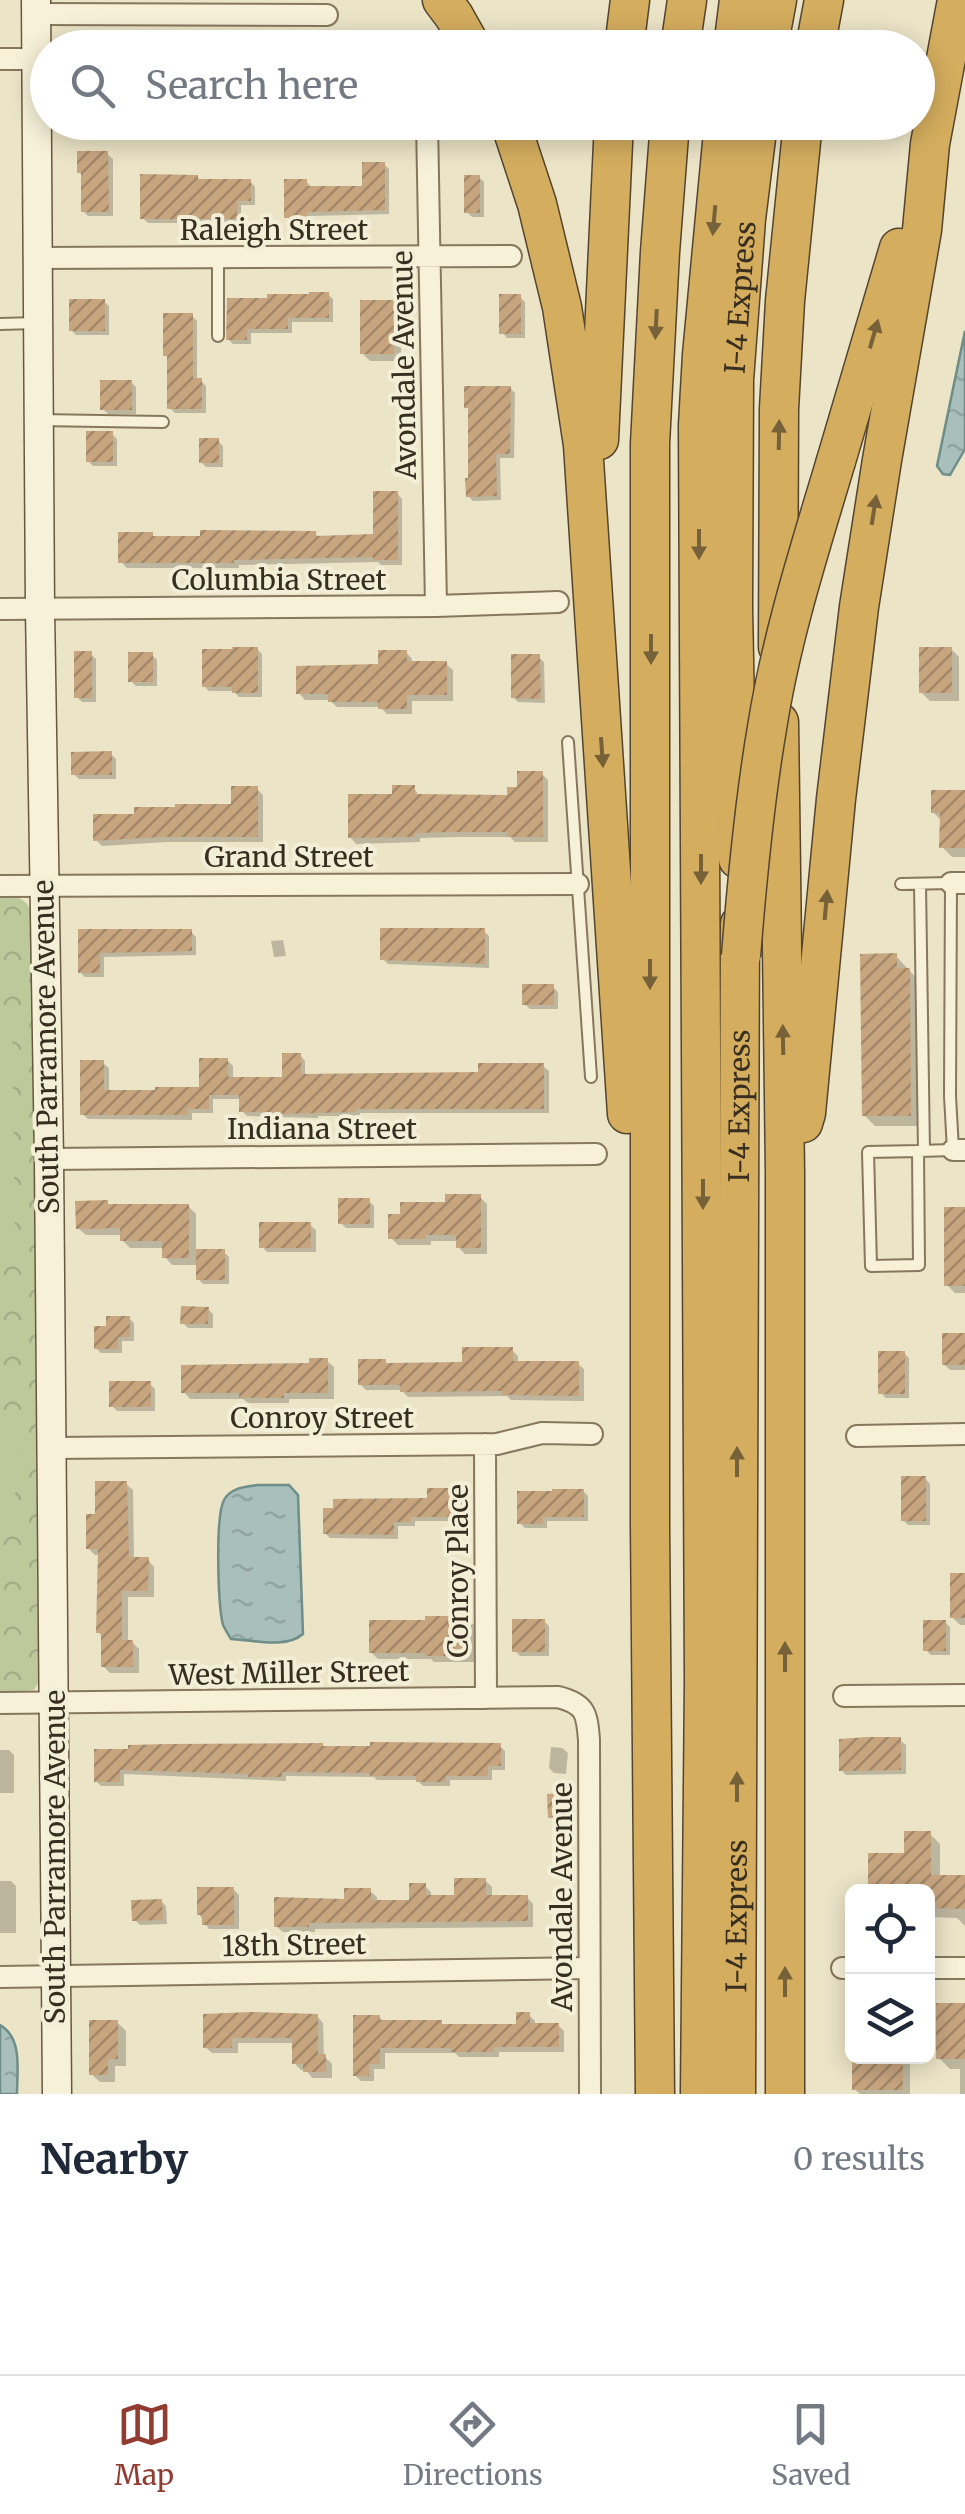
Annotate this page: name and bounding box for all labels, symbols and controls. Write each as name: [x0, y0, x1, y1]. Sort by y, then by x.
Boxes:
search box: [30, 30, 935, 140]
icon: search: [65, 58, 120, 113]
text: Search here: [145, 62, 358, 109]
one-way arrow: [706, 204, 722, 236]
street label: Raleigh Street: [180, 212, 368, 248]
street label: I-4 Express: [717, 220, 764, 375]
street label: Avondale Avenue: [384, 250, 424, 481]
one-way arrow: [648, 309, 664, 341]
one-way arrow: [867, 319, 882, 349]
one-way arrow: [771, 419, 787, 451]
one-way arrow: [867, 494, 883, 526]
one-way arrow: [691, 528, 707, 560]
street label: Columbia Street: [172, 562, 386, 598]
one-way arrow: [643, 634, 659, 666]
one-way arrow: [595, 736, 611, 768]
street label: Grand Street: [204, 839, 374, 875]
one-way arrow: [693, 853, 709, 885]
street label: South Parramore Avenue: [25, 880, 67, 1214]
one-way arrow: [819, 888, 835, 920]
one-way arrow: [642, 959, 658, 991]
one-way arrow: [775, 1024, 791, 1056]
street label: I-4 Express: [721, 1029, 758, 1183]
street label: Indiana Street: [227, 1111, 417, 1147]
one-way arrow: [695, 1178, 711, 1210]
street label: Conroy Street: [230, 1400, 414, 1436]
one-way arrow: [730, 1445, 746, 1477]
street label: Conroy Place: [440, 1484, 476, 1658]
one-way arrow: [777, 1641, 793, 1673]
street label: West Miller Street: [167, 1653, 410, 1693]
street label: South Parramore Avenue: [37, 1690, 73, 2024]
one-way arrow: [729, 1770, 745, 1802]
street label: Avondale Avenue: [544, 1783, 580, 2012]
street label: I-4 Express: [718, 1839, 755, 1993]
map controls: [845, 1884, 935, 2064]
button: locate: [845, 1884, 935, 1974]
street label: 18th Street: [221, 1926, 367, 1964]
one-way arrow: [777, 1966, 793, 1998]
button: layers: [845, 1974, 935, 2064]
text: Nearby: [40, 2133, 188, 2185]
text: 0 results: [793, 2139, 925, 2179]
tab: Map: [114, 2397, 174, 2493]
tab: Directions: [403, 2397, 543, 2493]
tab: Saved: [771, 2397, 851, 2493]

